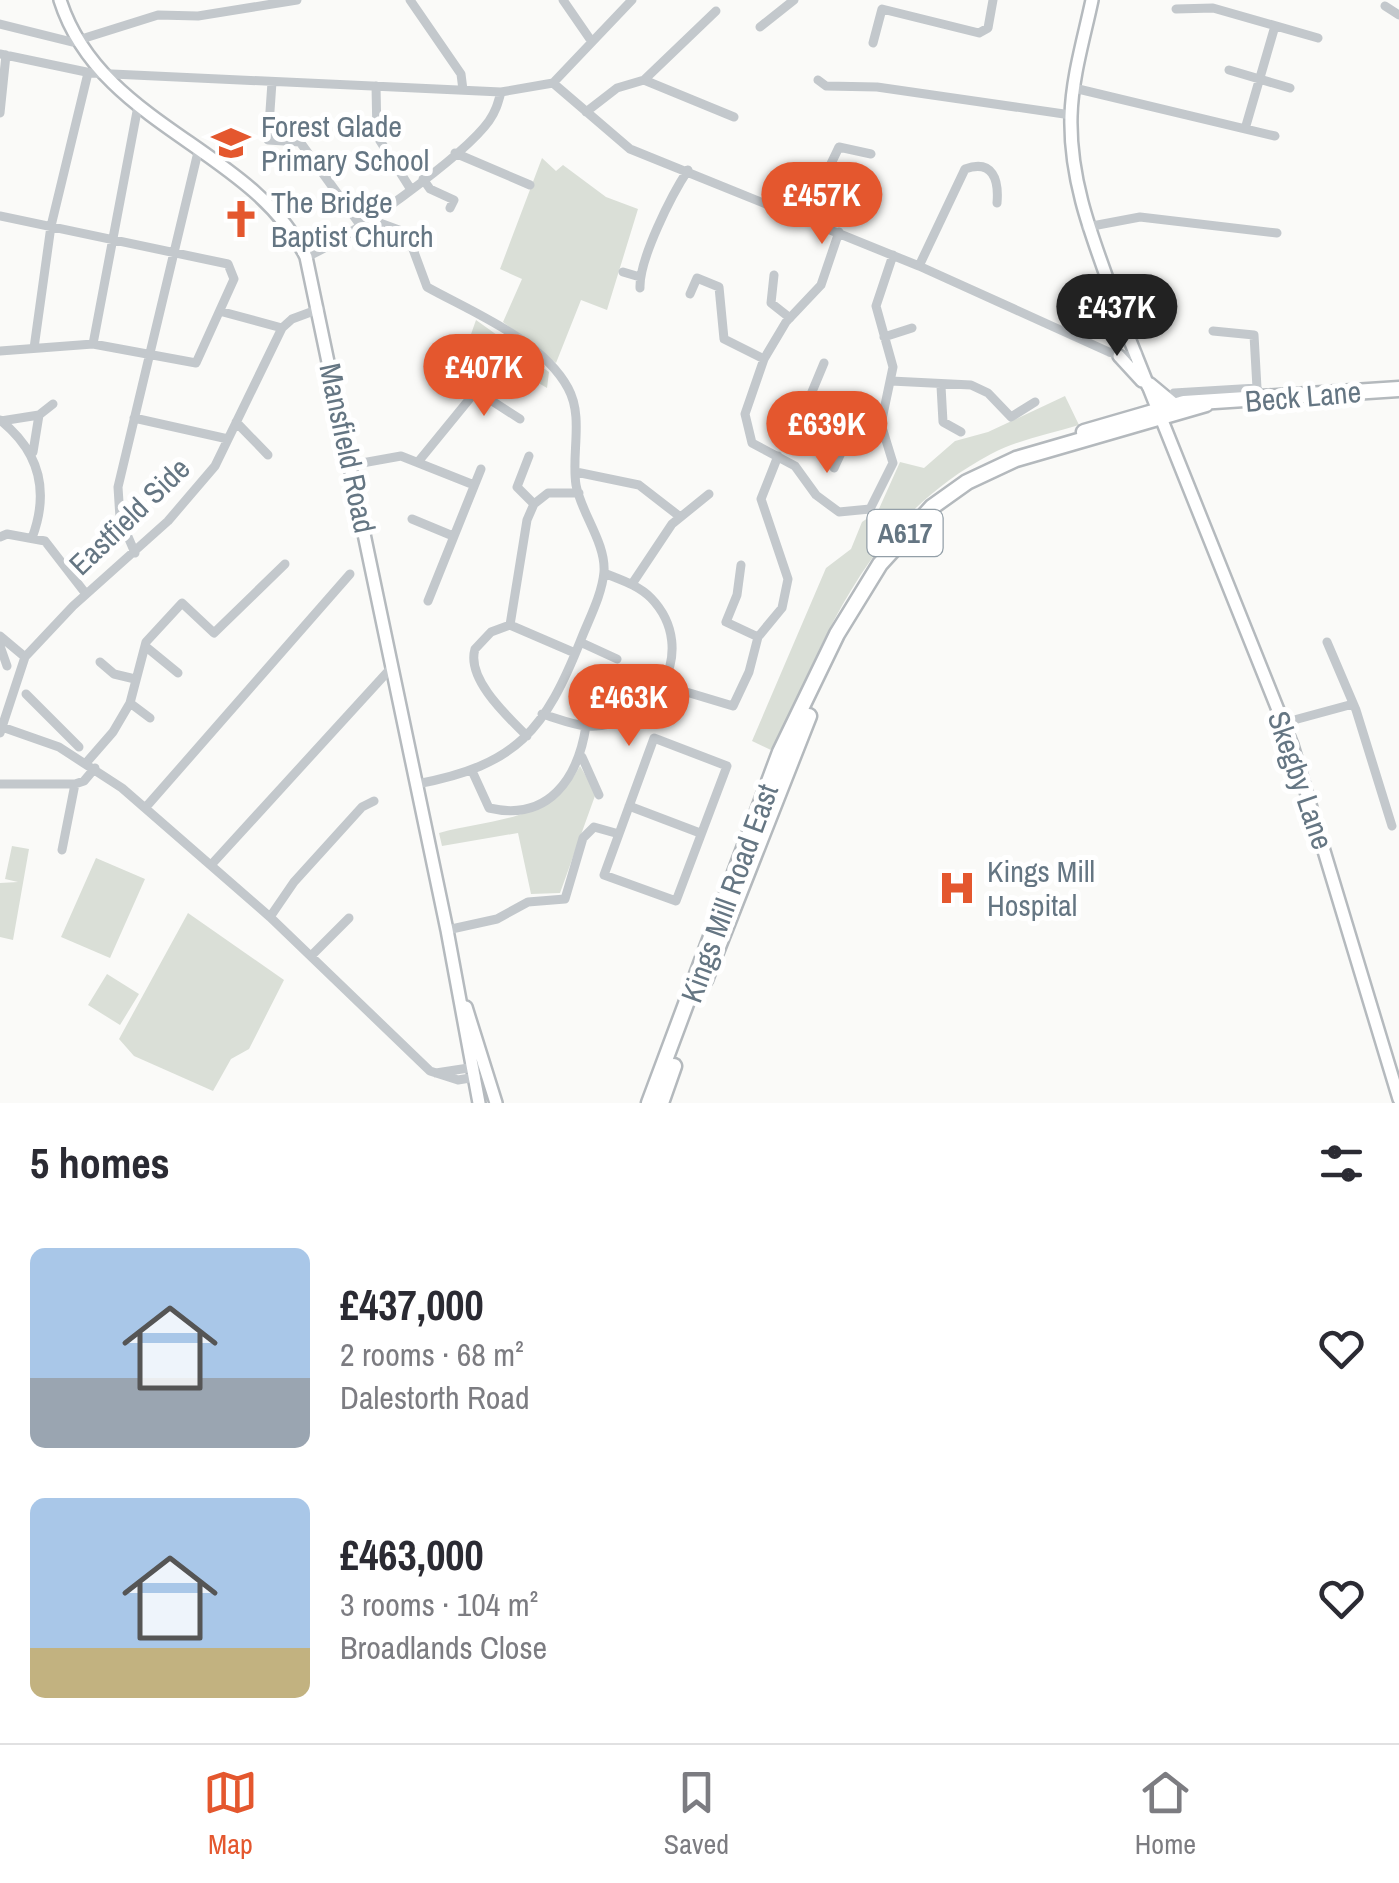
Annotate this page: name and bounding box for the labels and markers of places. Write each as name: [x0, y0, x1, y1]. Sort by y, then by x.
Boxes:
place label: Forest Glade Primary School: [261, 106, 429, 180]
school or university icon: Forest Glade Primary School: [210, 122, 252, 164]
pin: £457K: [752, 162, 892, 247]
place label: The Bridge Baptist Church: [271, 182, 434, 256]
church icon: The Bridge Baptist Church: [220, 198, 262, 240]
pin: £437K: [1047, 274, 1187, 359]
pin: £407K: [414, 334, 554, 419]
pin: £639K: [757, 391, 897, 476]
pin: £463K: [559, 664, 699, 749]
place label: Kings Mill Hospital: [987, 851, 1095, 925]
hospital icon: Kings Mill Hospital: [936, 867, 978, 909]

